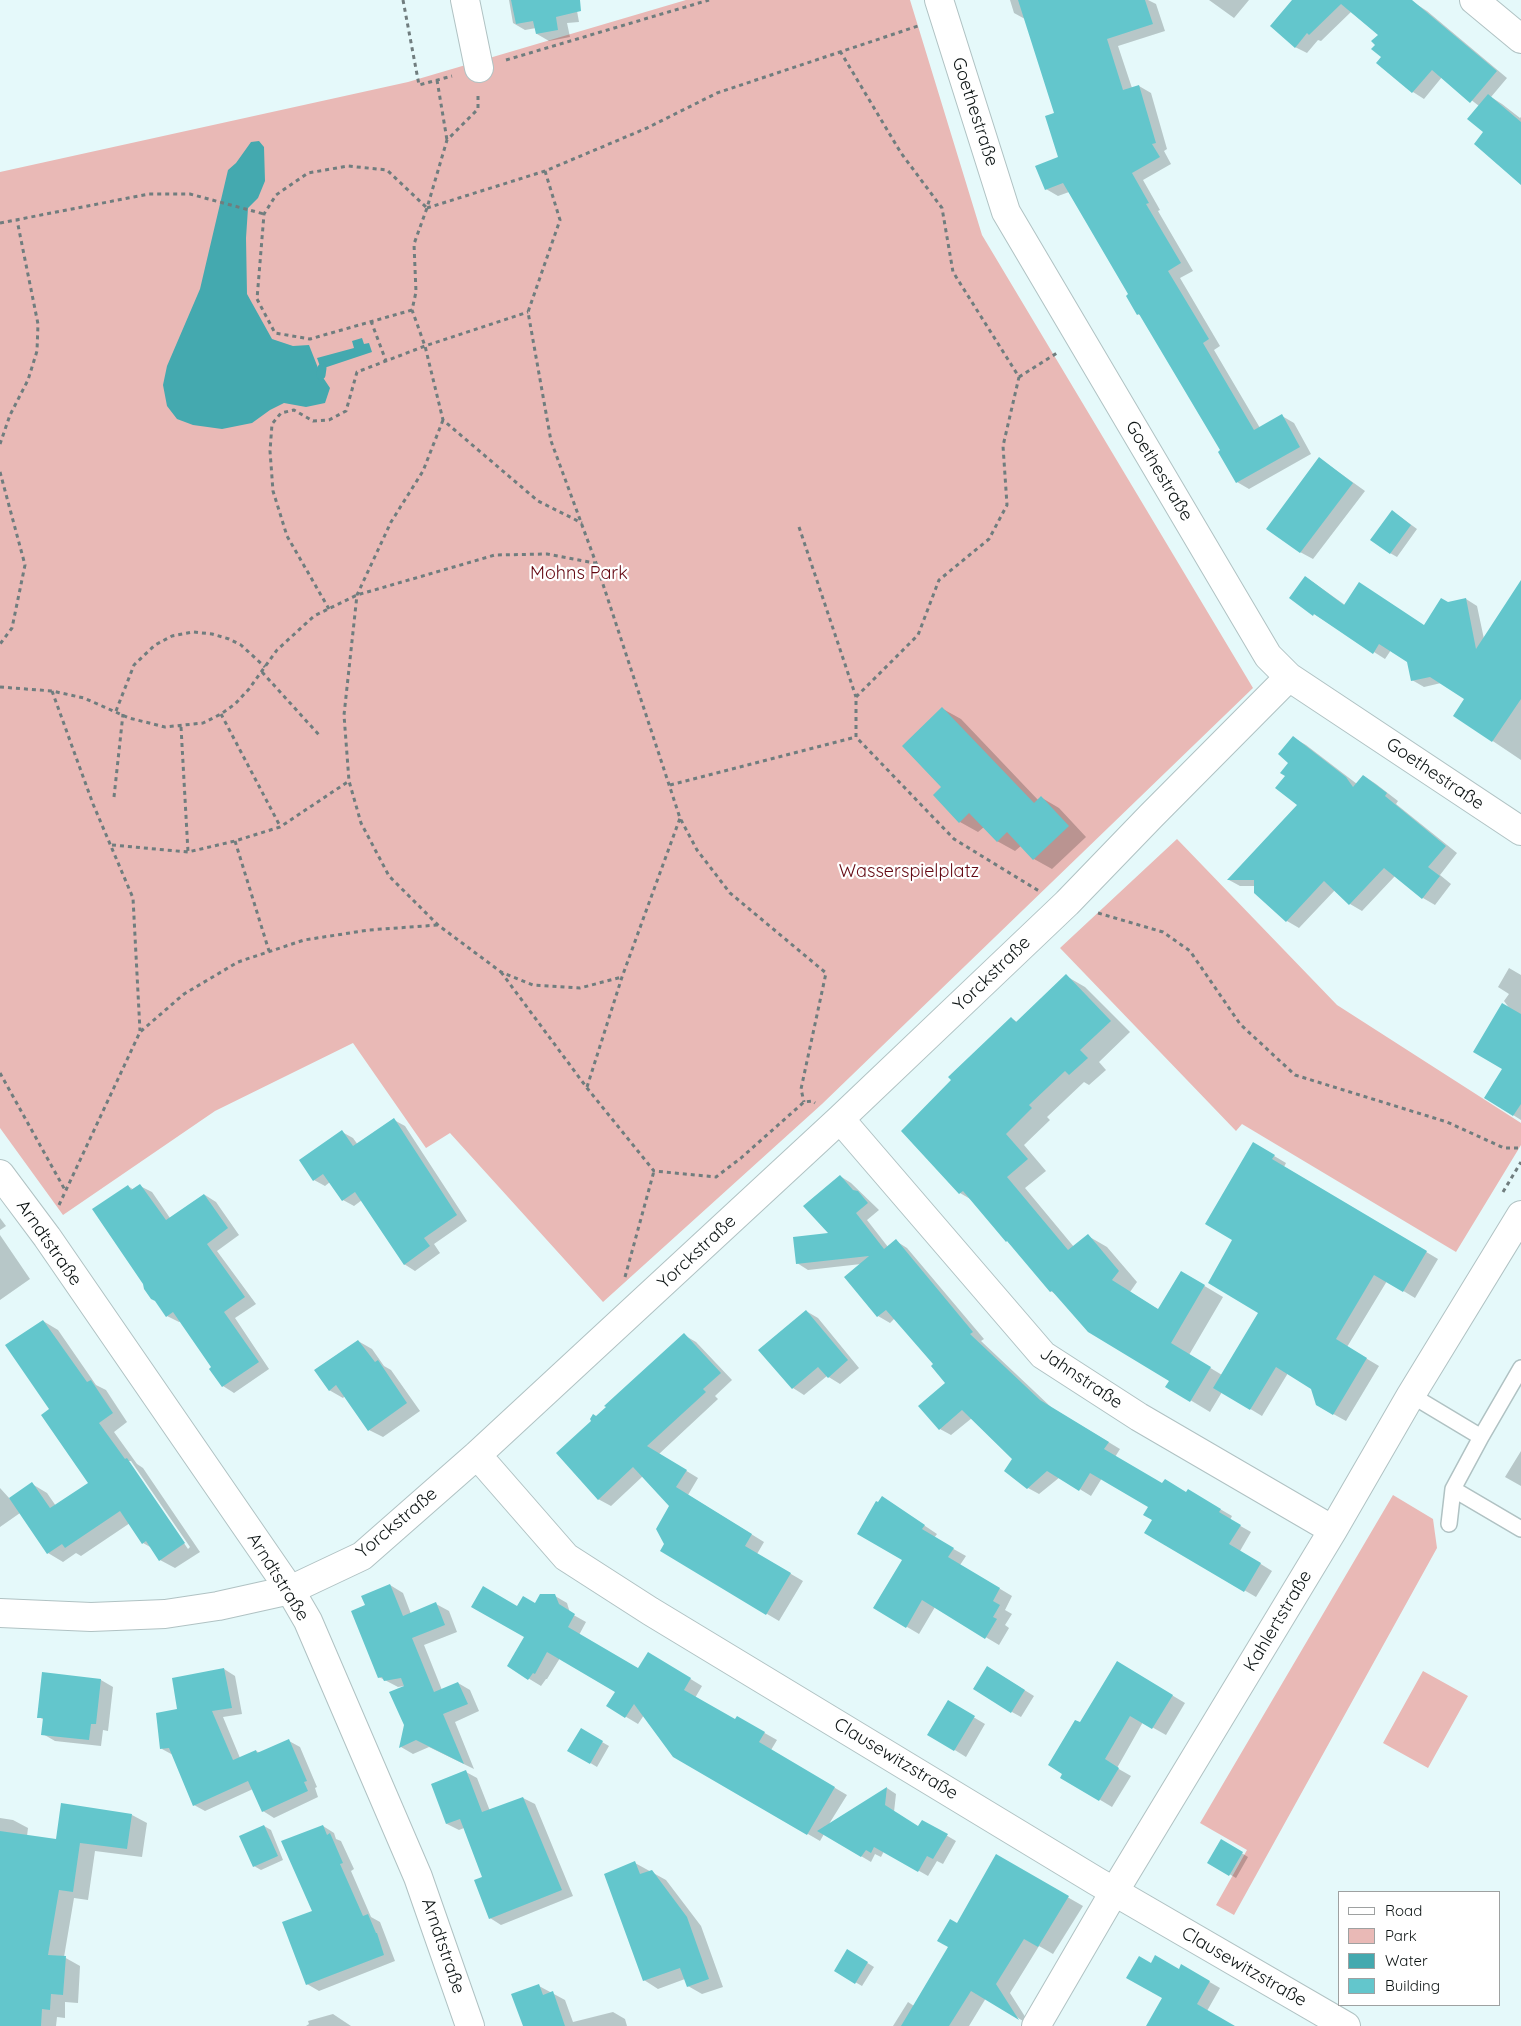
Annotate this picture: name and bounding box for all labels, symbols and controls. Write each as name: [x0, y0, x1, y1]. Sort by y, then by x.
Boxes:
street label: Goethestraße: [947, 55, 1003, 169]
street label: Goethestraße: [1121, 417, 1197, 525]
park label: Mohns Park: [530, 563, 628, 585]
street label: Goethestraße: [1382, 733, 1488, 815]
park label: Wasserspielplatz: [839, 861, 979, 883]
street label: Yorckstraße: [949, 932, 1035, 1016]
street label: Arndtstraße: [12, 1196, 86, 1290]
street label: Yorckstraße: [653, 1210, 741, 1294]
street label: Jahnstraße: [1036, 1342, 1126, 1414]
street label: Yorckstraße: [352, 1483, 442, 1563]
street label: Arndtstraße: [242, 1529, 314, 1625]
street label: Kahlertstraße: [1239, 1567, 1317, 1675]
street label: Clausewitzstraße: [830, 1713, 962, 1805]
legend: [1338, 1891, 1501, 2006]
street label: Arndtstraße: [417, 1895, 469, 1997]
text: Road: [1385, 1901, 1422, 1920]
street label: Clausewitzstraße: [1178, 1922, 1310, 2012]
text: Park: [1385, 1926, 1417, 1945]
text: Water: [1385, 1951, 1428, 1970]
text: Building: [1385, 1976, 1440, 1995]

